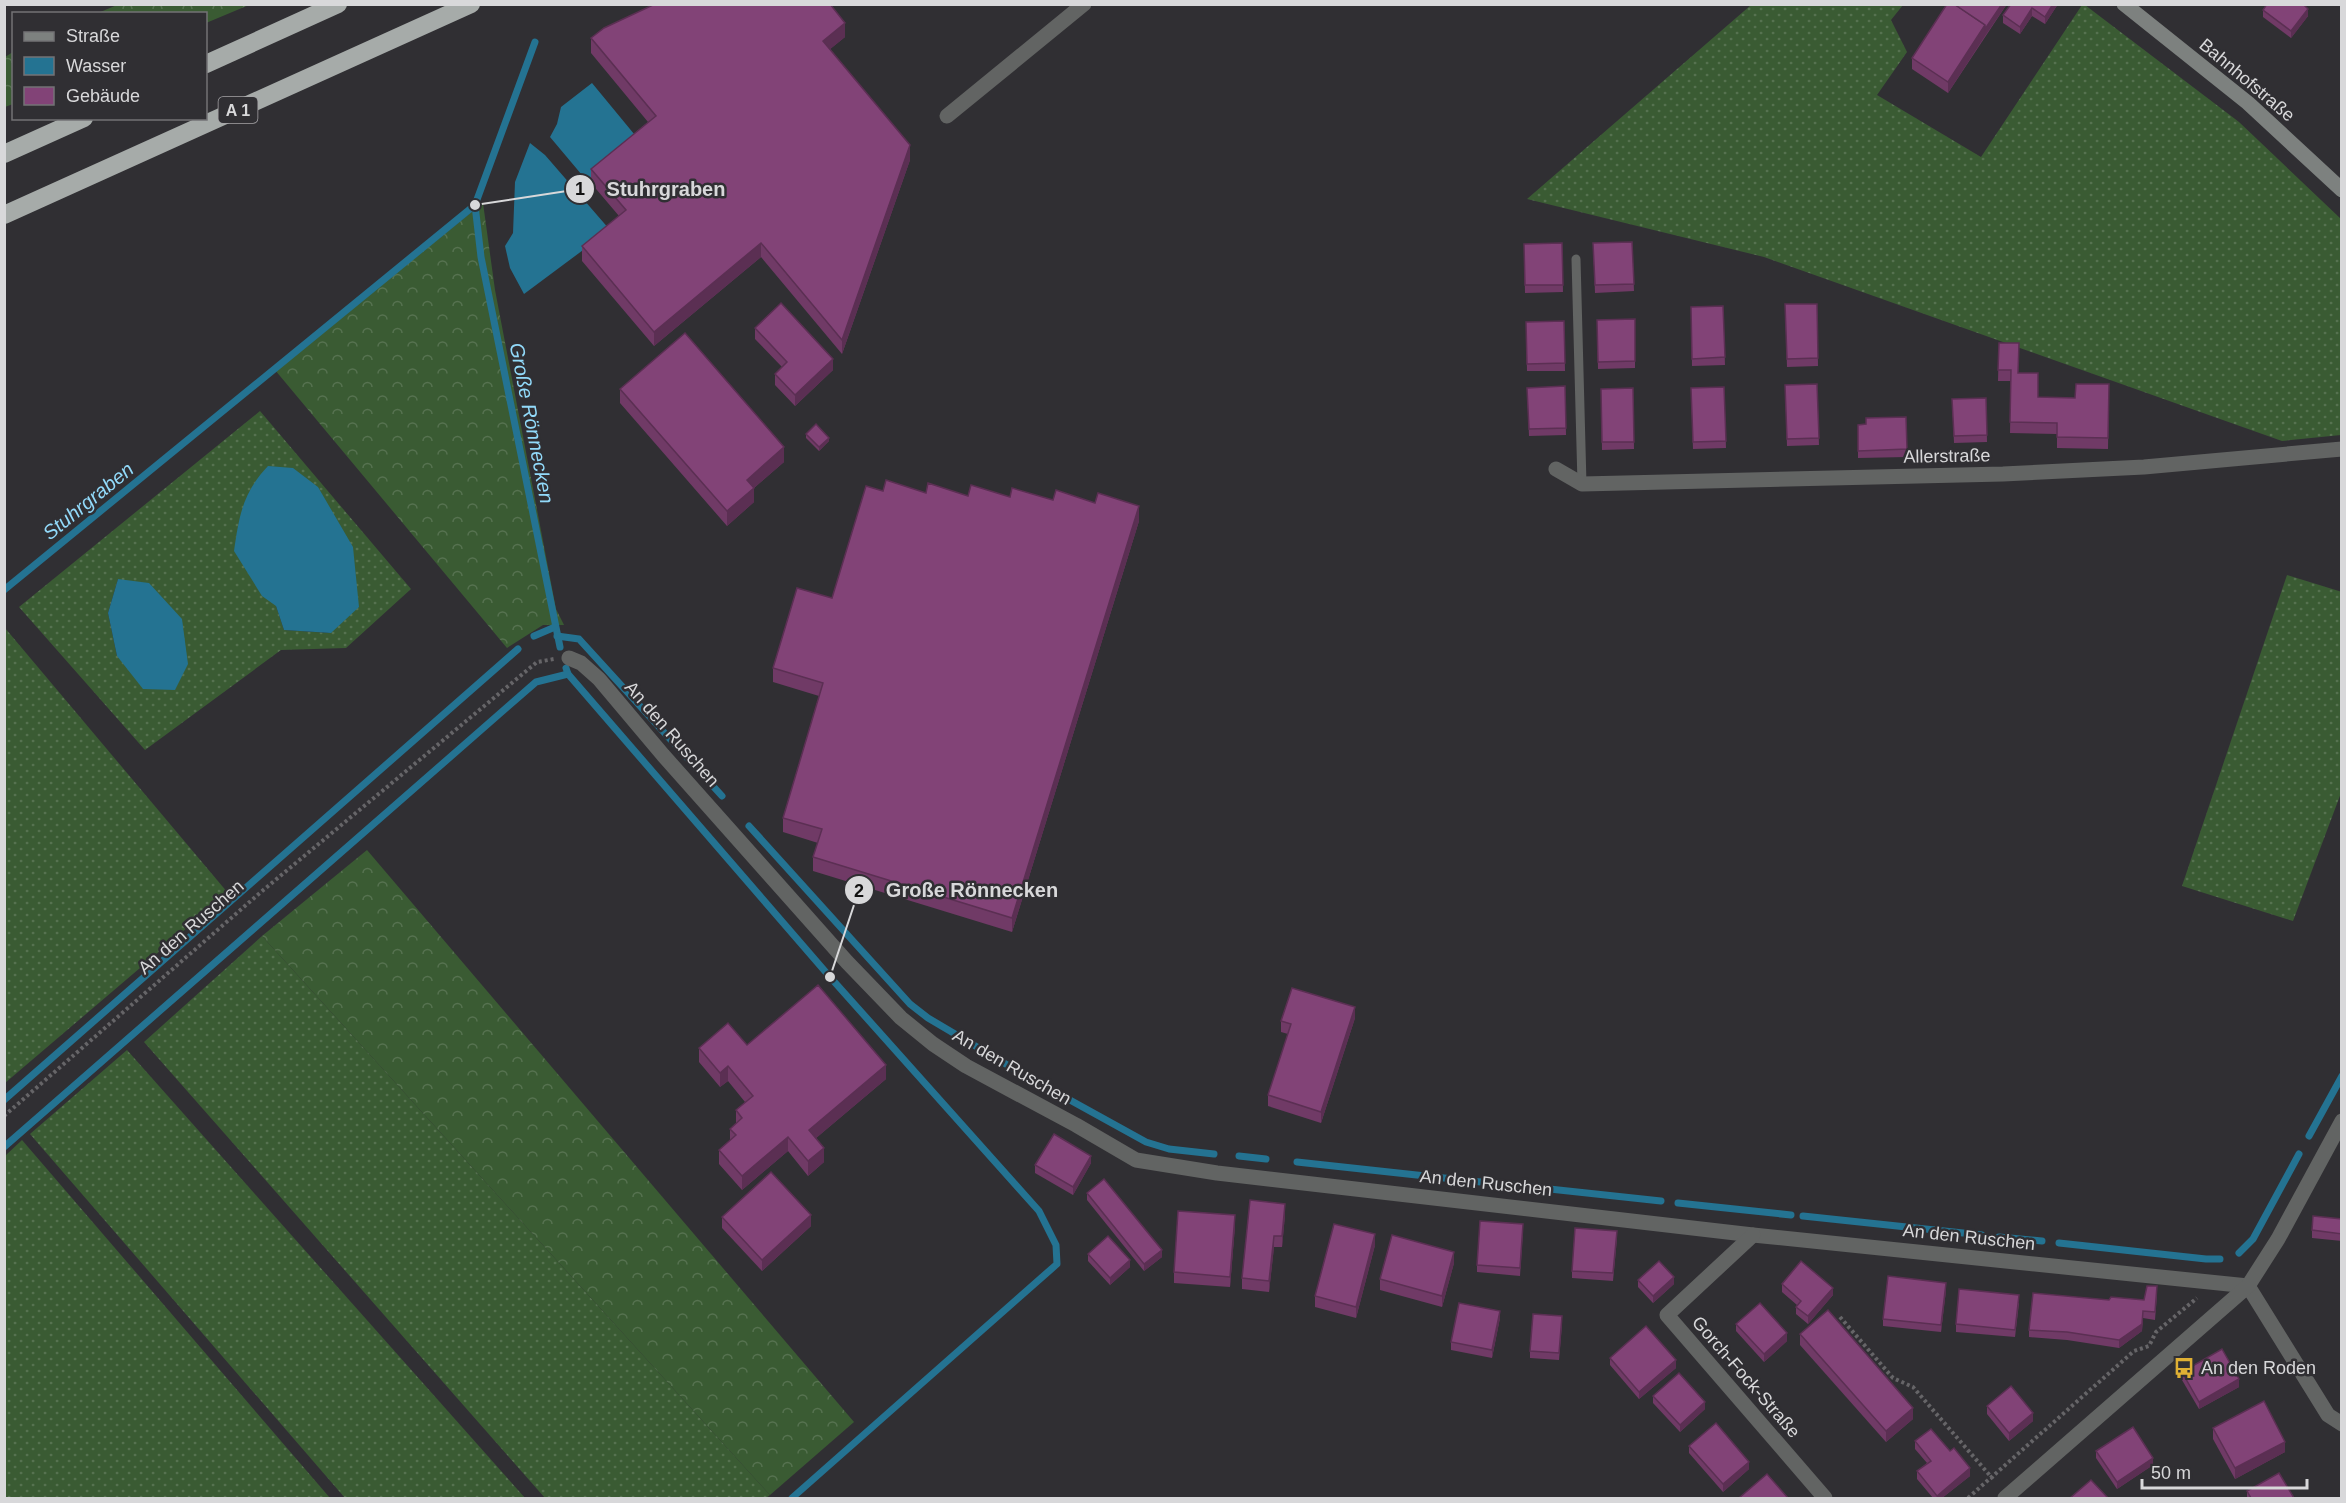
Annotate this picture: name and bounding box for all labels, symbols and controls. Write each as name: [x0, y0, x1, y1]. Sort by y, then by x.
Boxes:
legend: [12, 12, 207, 120]
text: Straße: [66, 26, 120, 46]
street label: Bahnhofstraße: [2195, 34, 2299, 126]
text: Wasser: [66, 56, 126, 76]
text: Gebäude: [66, 86, 140, 106]
road number: A 1: [218, 97, 258, 123]
callout: Stuhrgraben: [565, 170, 738, 208]
text: Stuhrgraben: [607, 178, 725, 200]
text: 1: [575, 179, 585, 199]
water label: Große Rönnecken: [506, 341, 558, 505]
street label: Allerstraße: [1903, 445, 1991, 467]
water label: Stuhrgraben: [38, 458, 138, 544]
street label: An den Ruschen: [621, 677, 723, 791]
callout: Große Rönnecken: [844, 871, 1071, 909]
street label: An den Ruschen: [134, 876, 248, 978]
text: Große Rönnecken: [886, 879, 1058, 901]
text: 2: [854, 881, 864, 901]
street label: An den Ruschen: [949, 1025, 1075, 1109]
street label: An den Ruschen: [1419, 1166, 1553, 1200]
street label: An den Ruschen: [1902, 1220, 2036, 1254]
street label: Gorch-Fock-Straße: [1688, 1312, 1804, 1442]
bus stop icon: An den Roden: [2172, 1356, 2196, 1380]
place label: An den Roden: [2201, 1358, 2316, 1378]
scale bar: [2142, 1452, 2307, 1490]
text: 50 m: [2151, 1463, 2191, 1483]

